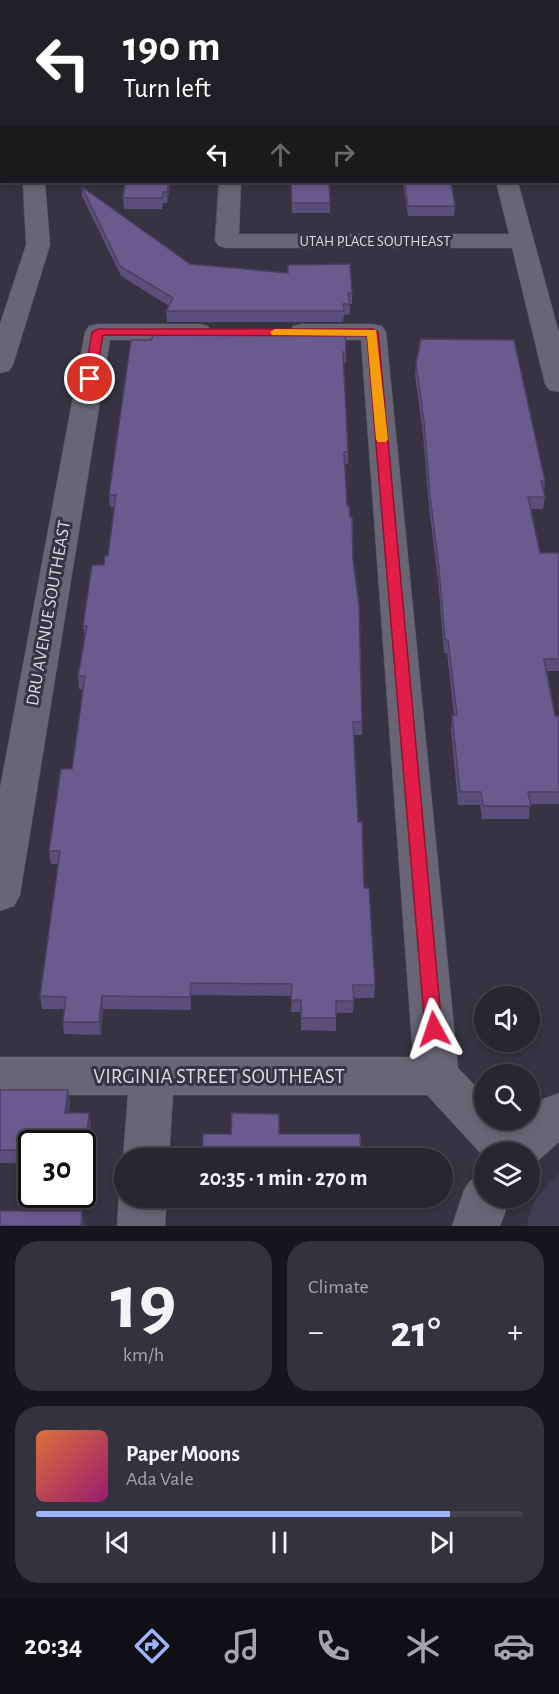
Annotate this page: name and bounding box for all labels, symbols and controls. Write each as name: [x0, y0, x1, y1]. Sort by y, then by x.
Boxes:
icon: left: [24, 24, 102, 102]
text: 190 m: [123, 26, 221, 68]
text: Turn left: [123, 75, 211, 102]
icon: left: [201, 138, 234, 171]
icon: ahead: [264, 138, 297, 171]
icon: right: [327, 138, 360, 171]
street label: UTAH PLACE SOUTHEAST: [299, 234, 451, 249]
pin: [64, 353, 115, 404]
icon: arrive: [73, 362, 106, 395]
street label: DRU AVENUE SOUTHEAST: [24, 519, 74, 707]
map controls: [474, 986, 540, 1208]
button: sound: [474, 986, 540, 1052]
position arrow: [402, 997, 466, 1061]
button: search: [474, 1064, 540, 1130]
street label: VIRGINIA STREET SOUTHEAST: [93, 1066, 345, 1087]
speed limit sign: 30: [18, 1130, 96, 1208]
button: layers: [474, 1142, 540, 1208]
text: 20:35 · 1 min · 270 m: [200, 1167, 368, 1189]
text: 19: [111, 1265, 176, 1343]
text: Climate: [308, 1277, 369, 1297]
text: 21°: [390, 1310, 441, 1355]
text: −: [308, 1316, 324, 1349]
text: +: [507, 1316, 523, 1349]
text: km/h: [123, 1345, 164, 1365]
text: Paper Moons: [126, 1443, 240, 1465]
text: Ada Vale: [126, 1469, 194, 1489]
icon: previous: [101, 1526, 134, 1559]
icon: pause: [263, 1526, 296, 1559]
icon: next: [425, 1526, 458, 1559]
icon: directions: [131, 1625, 173, 1667]
icon: music: [221, 1625, 263, 1667]
icon: phone: [312, 1625, 354, 1667]
icon: climate: [402, 1625, 444, 1667]
icon: car: [493, 1625, 535, 1667]
text: 20:34: [24, 1632, 82, 1659]

